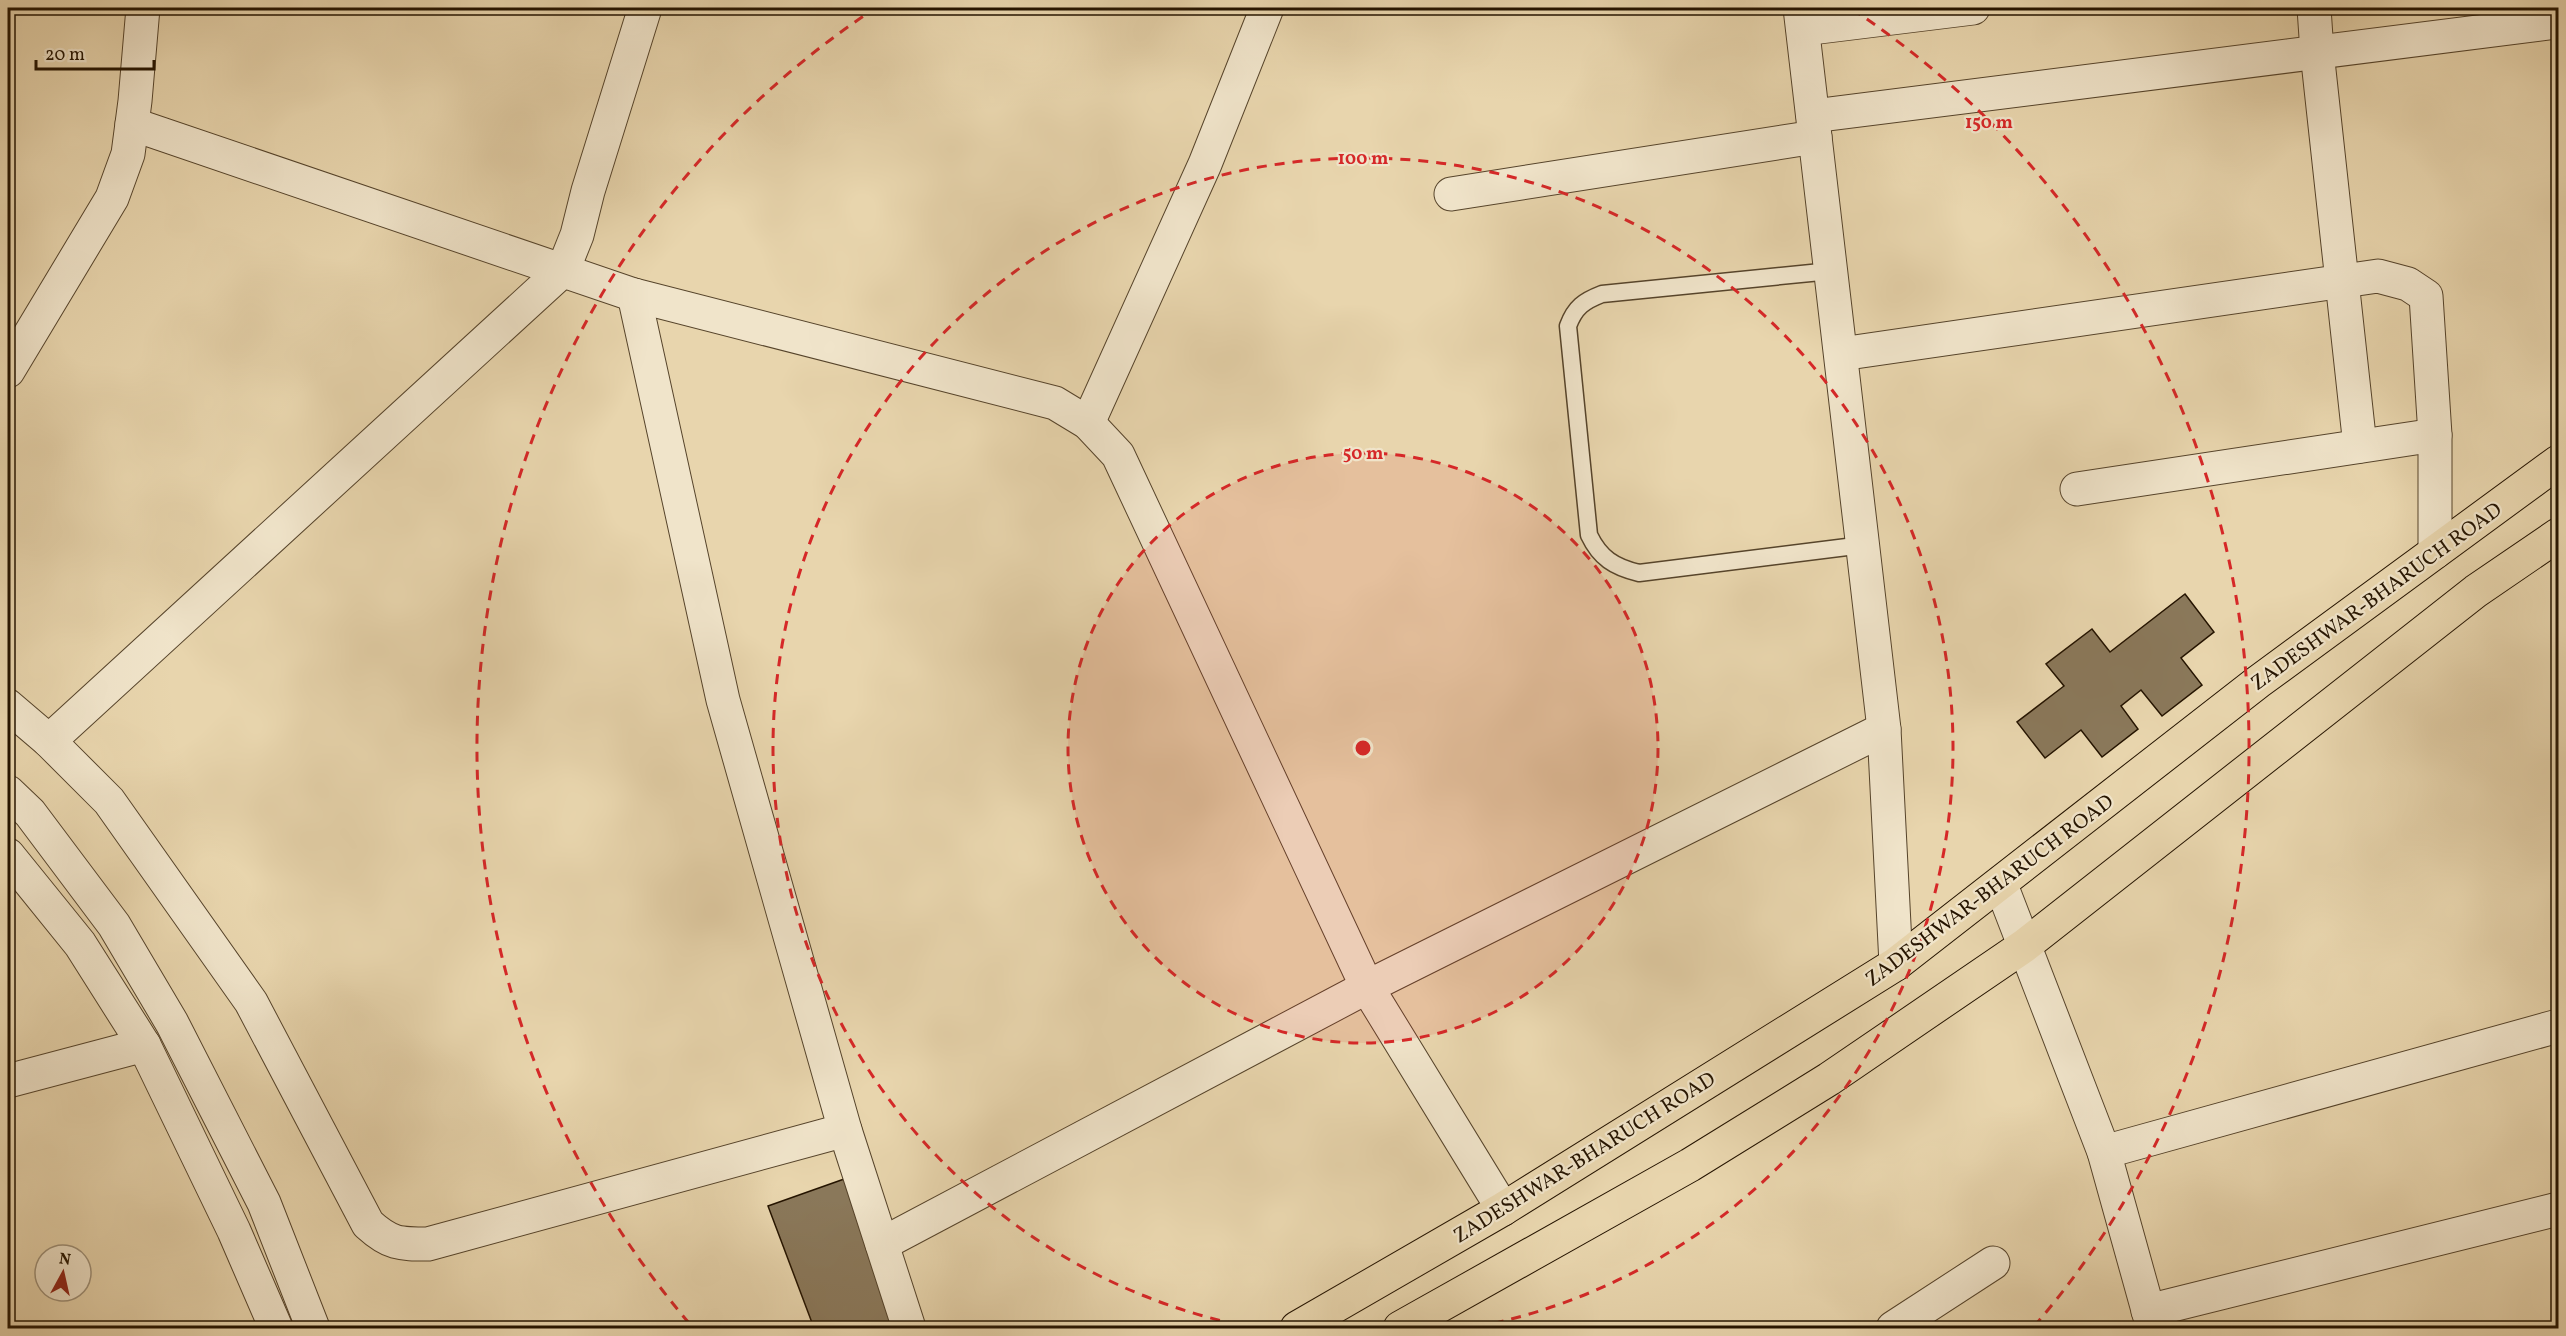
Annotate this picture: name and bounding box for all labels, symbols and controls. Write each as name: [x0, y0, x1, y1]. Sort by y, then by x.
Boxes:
scale bar: [36, 33, 154, 71]
text: 20 m: [45, 43, 85, 68]
text: 150 m: [1965, 111, 2013, 136]
text: 100 m: [1338, 147, 1388, 172]
text: 50 m: [1343, 442, 1383, 467]
street label: ZADESHWAR-BHARUCH ROAD: [2245, 496, 2508, 698]
centre of rings: [1353, 738, 1373, 758]
street label: ZADESHWAR-BHARUCH ROAD: [1860, 788, 2120, 994]
street label: ZADESHWAR-BHARUCH ROAD: [1448, 1065, 1721, 1251]
north arrow: [33, 1243, 93, 1303]
text: N: [58, 1248, 72, 1272]

